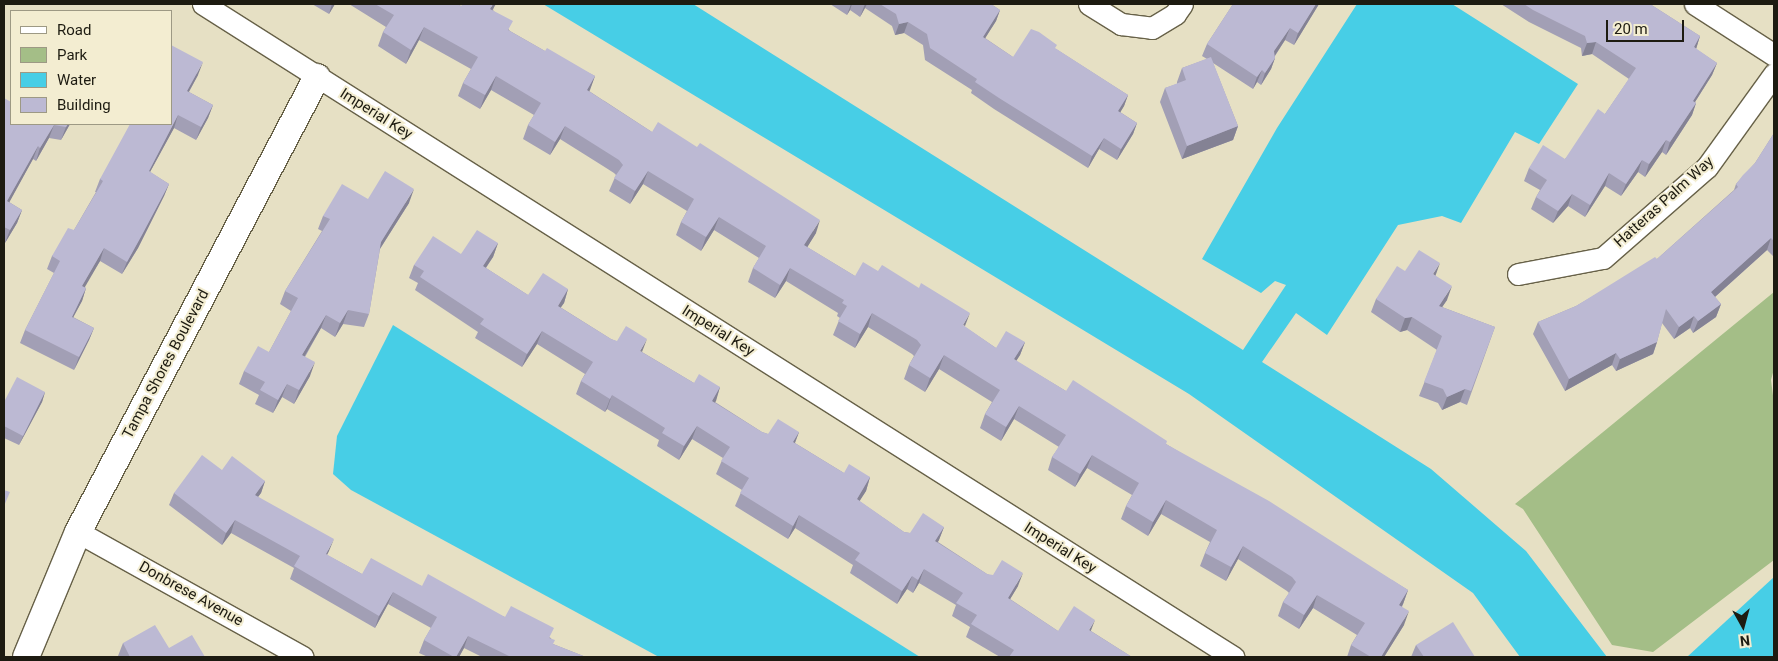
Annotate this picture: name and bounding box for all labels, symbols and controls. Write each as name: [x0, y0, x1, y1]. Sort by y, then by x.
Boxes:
legend: [10, 10, 172, 125]
scale bar: [1608, 10, 1686, 42]
text: 20 m: [1614, 20, 1648, 38]
text: Road: [57, 21, 91, 39]
text: Park: [57, 46, 87, 64]
text: Water: [57, 71, 96, 89]
street label: Imperial Key: [336, 85, 416, 143]
text: Building: [57, 96, 111, 114]
street label: Hatteras Palm Way: [1611, 153, 1717, 251]
street label: Tampa Shores Boulevard: [119, 286, 213, 442]
street label: Imperial Key: [678, 302, 758, 360]
street label: Imperial Key: [1020, 519, 1100, 577]
street label: Donbrese Avenue: [136, 558, 246, 630]
north arrow: [1718, 601, 1768, 651]
text: N: [1739, 632, 1751, 649]

